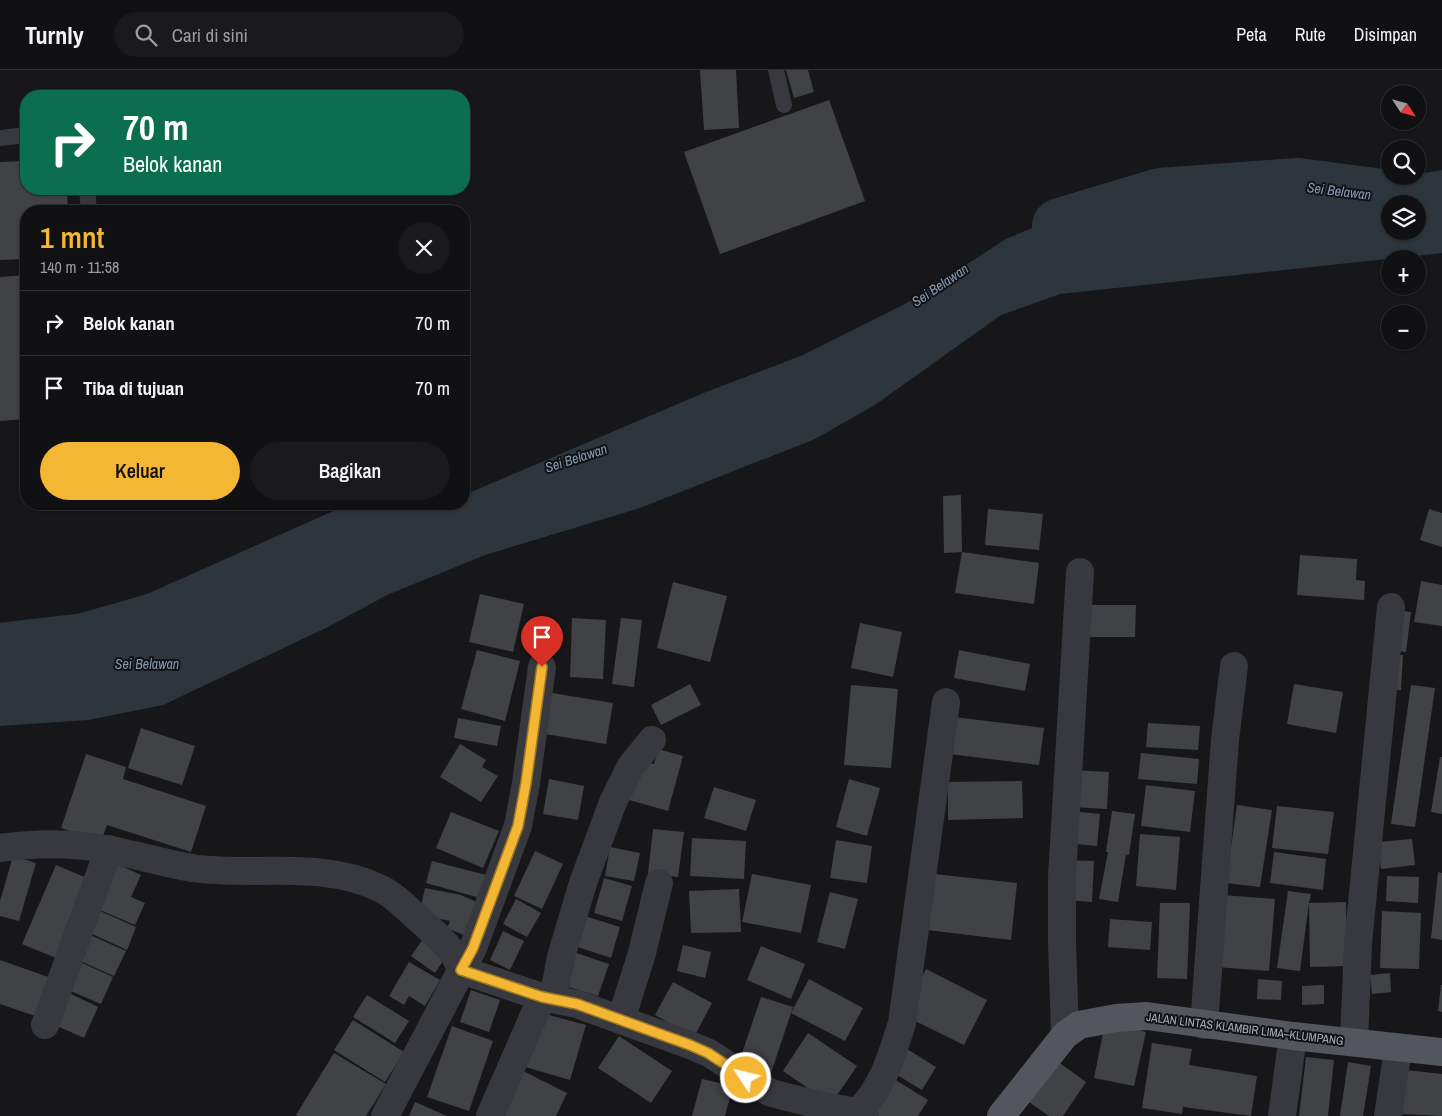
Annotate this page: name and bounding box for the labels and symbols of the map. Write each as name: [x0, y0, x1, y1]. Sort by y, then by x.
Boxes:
north arrow: [1381, 85, 1426, 130]
water label: Sei Belawan: [1306, 178, 1372, 204]
water label: Sei Belawan: [908, 260, 972, 310]
water label: Sei Belawan: [543, 439, 609, 477]
pin: [521, 616, 563, 667]
water label: Sei Belawan: [115, 655, 179, 673]
street label: JALAN LINTAS KLAMBIR LIMA–KLUMPANG: [1145, 1009, 1345, 1049]
position arrow: [719, 1051, 771, 1103]

